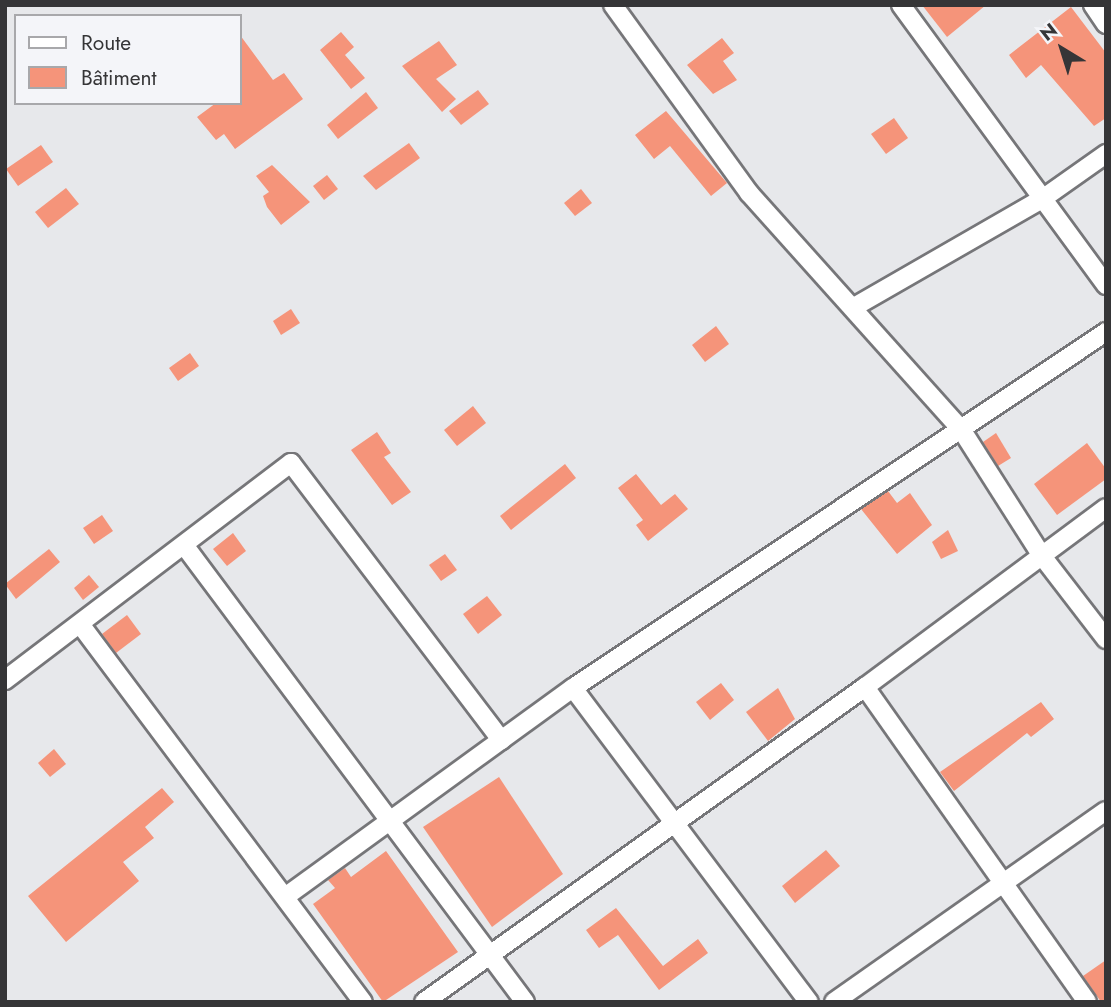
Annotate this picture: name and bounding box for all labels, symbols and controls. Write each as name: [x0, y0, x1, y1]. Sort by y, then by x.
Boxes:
legend: [14, 14, 242, 105]
north arrow: [1027, 14, 1097, 84]
text: N: [1035, 17, 1063, 47]
text: Route: [81, 28, 131, 58]
text: Bâtiment: [81, 63, 157, 93]

